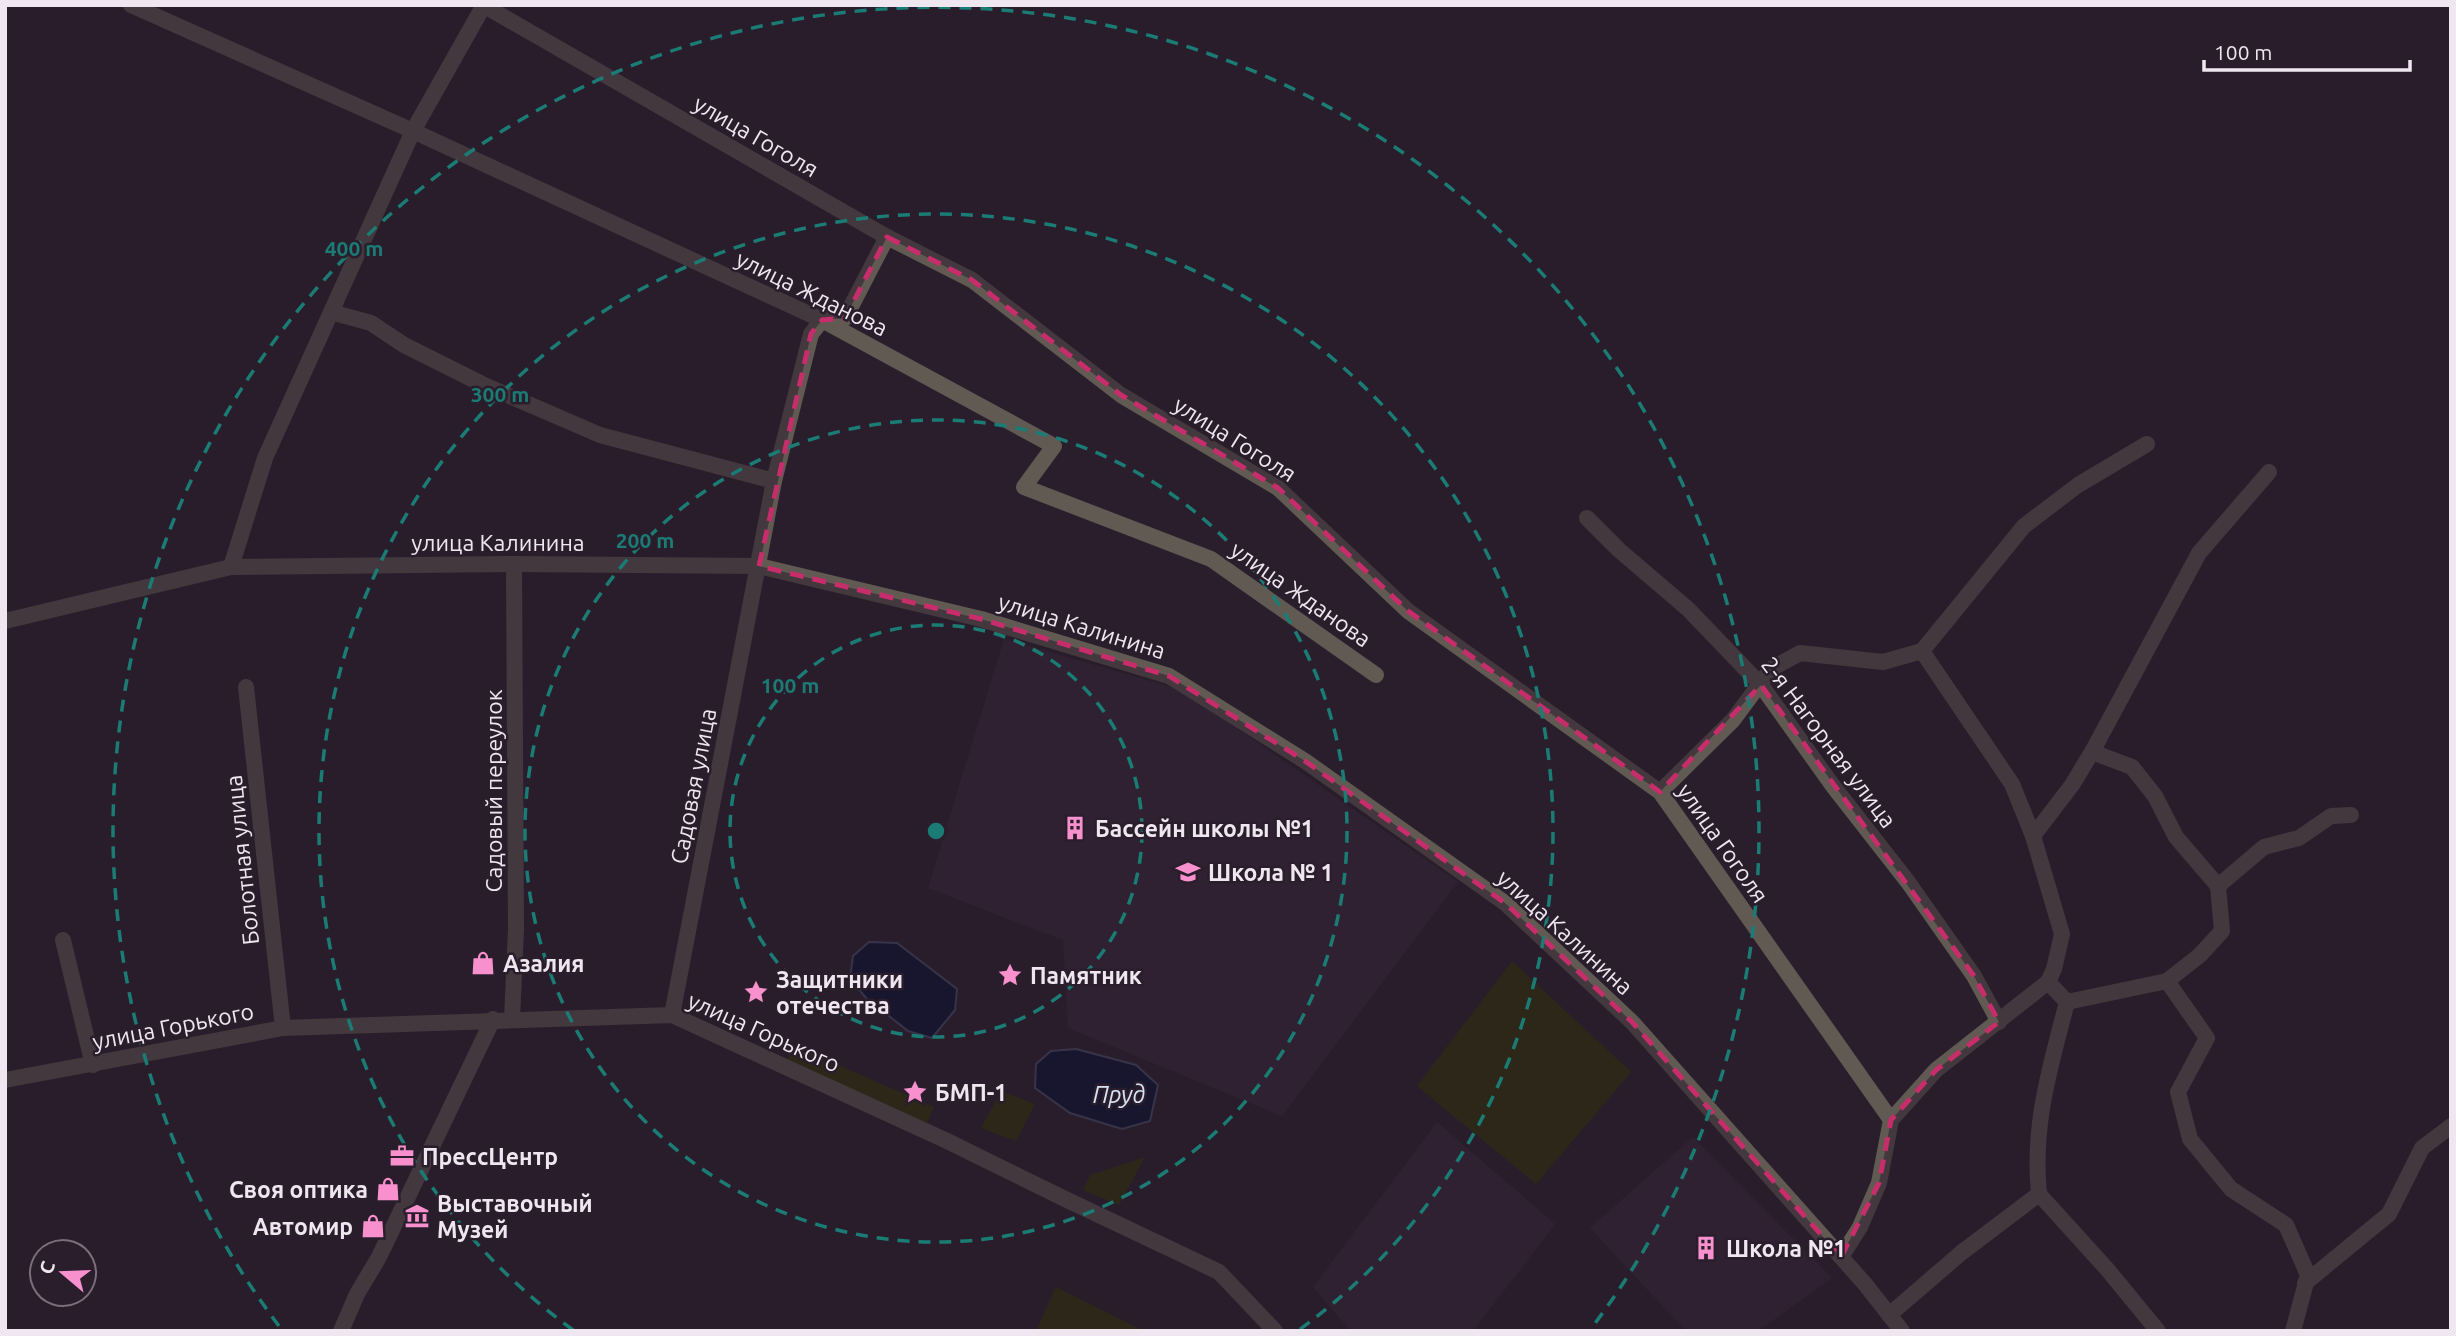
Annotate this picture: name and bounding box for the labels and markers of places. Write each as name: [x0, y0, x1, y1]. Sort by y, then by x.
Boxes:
building icon: Бассейн школы №1: [1061, 814, 1089, 842]
place label: Бассейн школы №1: [1095, 816, 1314, 841]
centre of rings: [924, 819, 948, 843]
school or university icon: Школа № 1: [1174, 858, 1202, 886]
place label: Школа № 1: [1208, 860, 1334, 885]
shop icon: Азалия: [469, 949, 497, 977]
place label: Азалия: [503, 951, 584, 976]
place icon: Памятник: [996, 961, 1024, 989]
place label: Памятник: [1030, 963, 1142, 988]
place label: Защитники отечества: [776, 967, 903, 1018]
place icon: Защитники отечества: [742, 978, 770, 1006]
place icon: БМП-1: [901, 1078, 929, 1106]
place label: БМП-1: [935, 1080, 1007, 1105]
office icon: ПрессЦентр: [388, 1142, 416, 1170]
place label: ПрессЦентр: [422, 1144, 558, 1169]
shop icon: Своя оптика: [374, 1175, 402, 1203]
place label: Своя оптика: [229, 1177, 368, 1202]
place label: Выставочный Музей: [437, 1191, 593, 1242]
museum icon: Выставочный Музей: [403, 1202, 431, 1230]
shop icon: Автомир: [359, 1212, 387, 1240]
place label: Автомир: [253, 1214, 353, 1239]
building icon: Школа №1: [1692, 1234, 1720, 1262]
place label: Школа №1: [1726, 1236, 1846, 1261]

